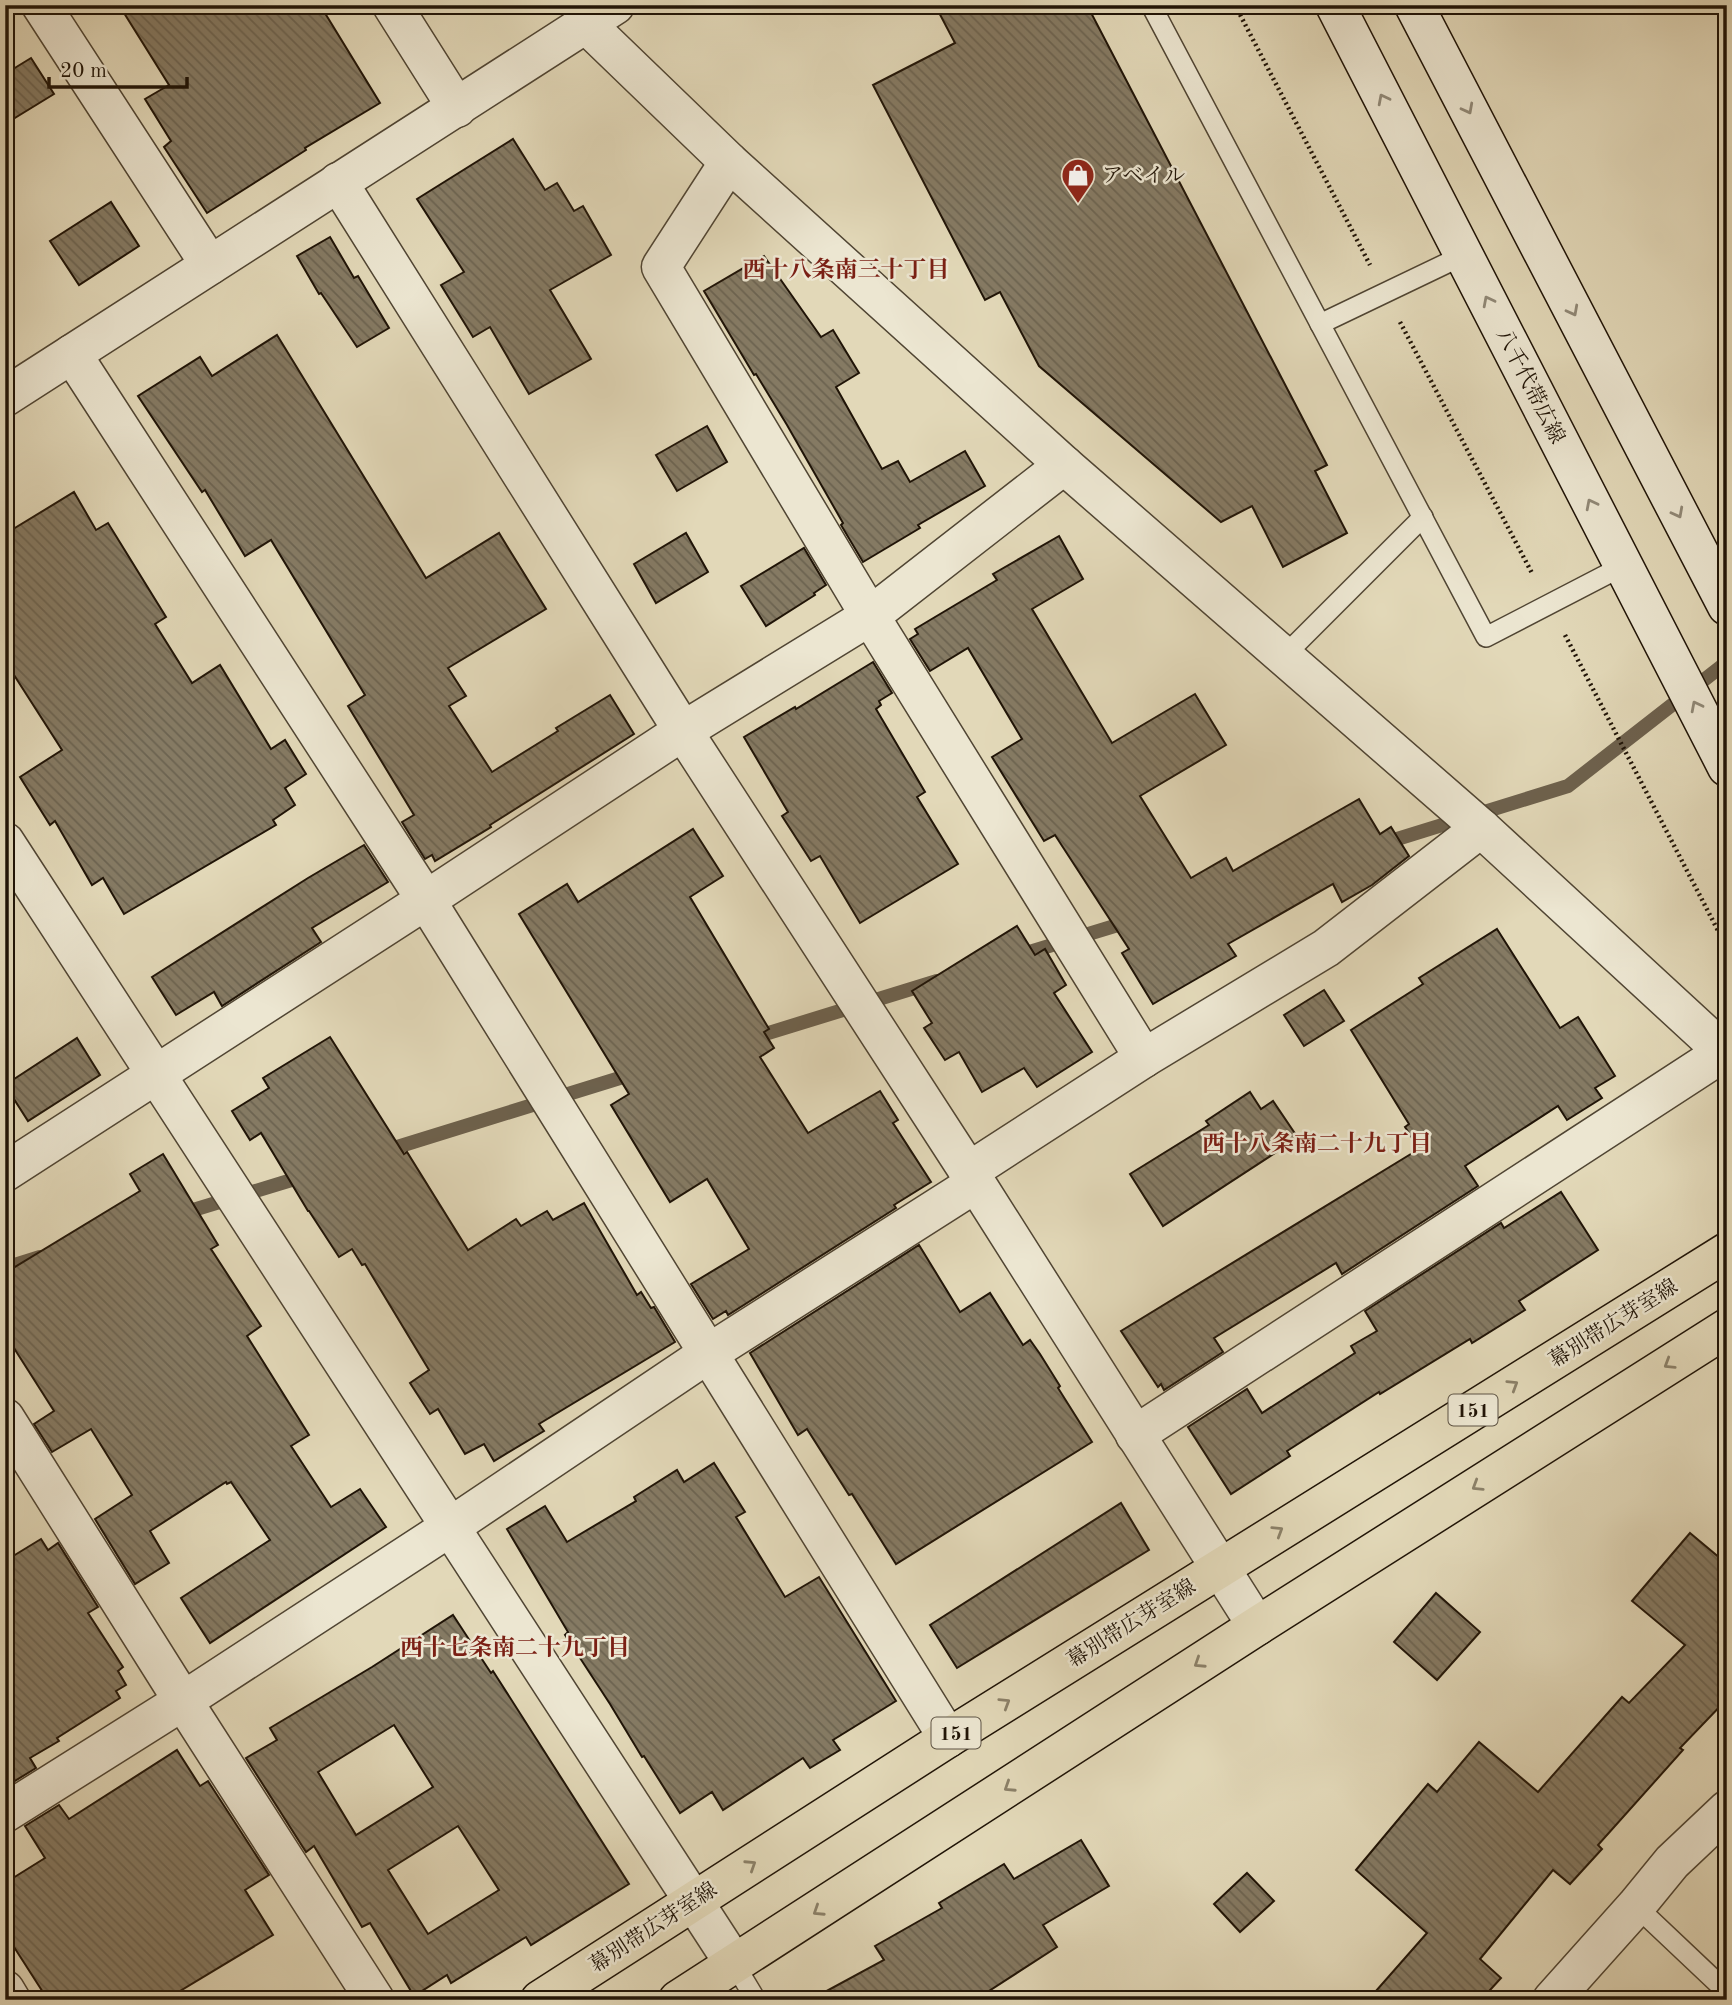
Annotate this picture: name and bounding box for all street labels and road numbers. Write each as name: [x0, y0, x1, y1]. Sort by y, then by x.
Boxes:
street label: 八千代帯広線: [1492, 325, 1569, 448]
street label: 幕別帯広芽室線: [1545, 1275, 1682, 1372]
road number: 151: [1448, 1394, 1498, 1426]
street label: 幕別帯広芽室線: [1063, 1575, 1200, 1672]
road number: 151: [932, 1718, 981, 1749]
street label: 幕別帯広芽室線: [585, 1878, 721, 1977]

